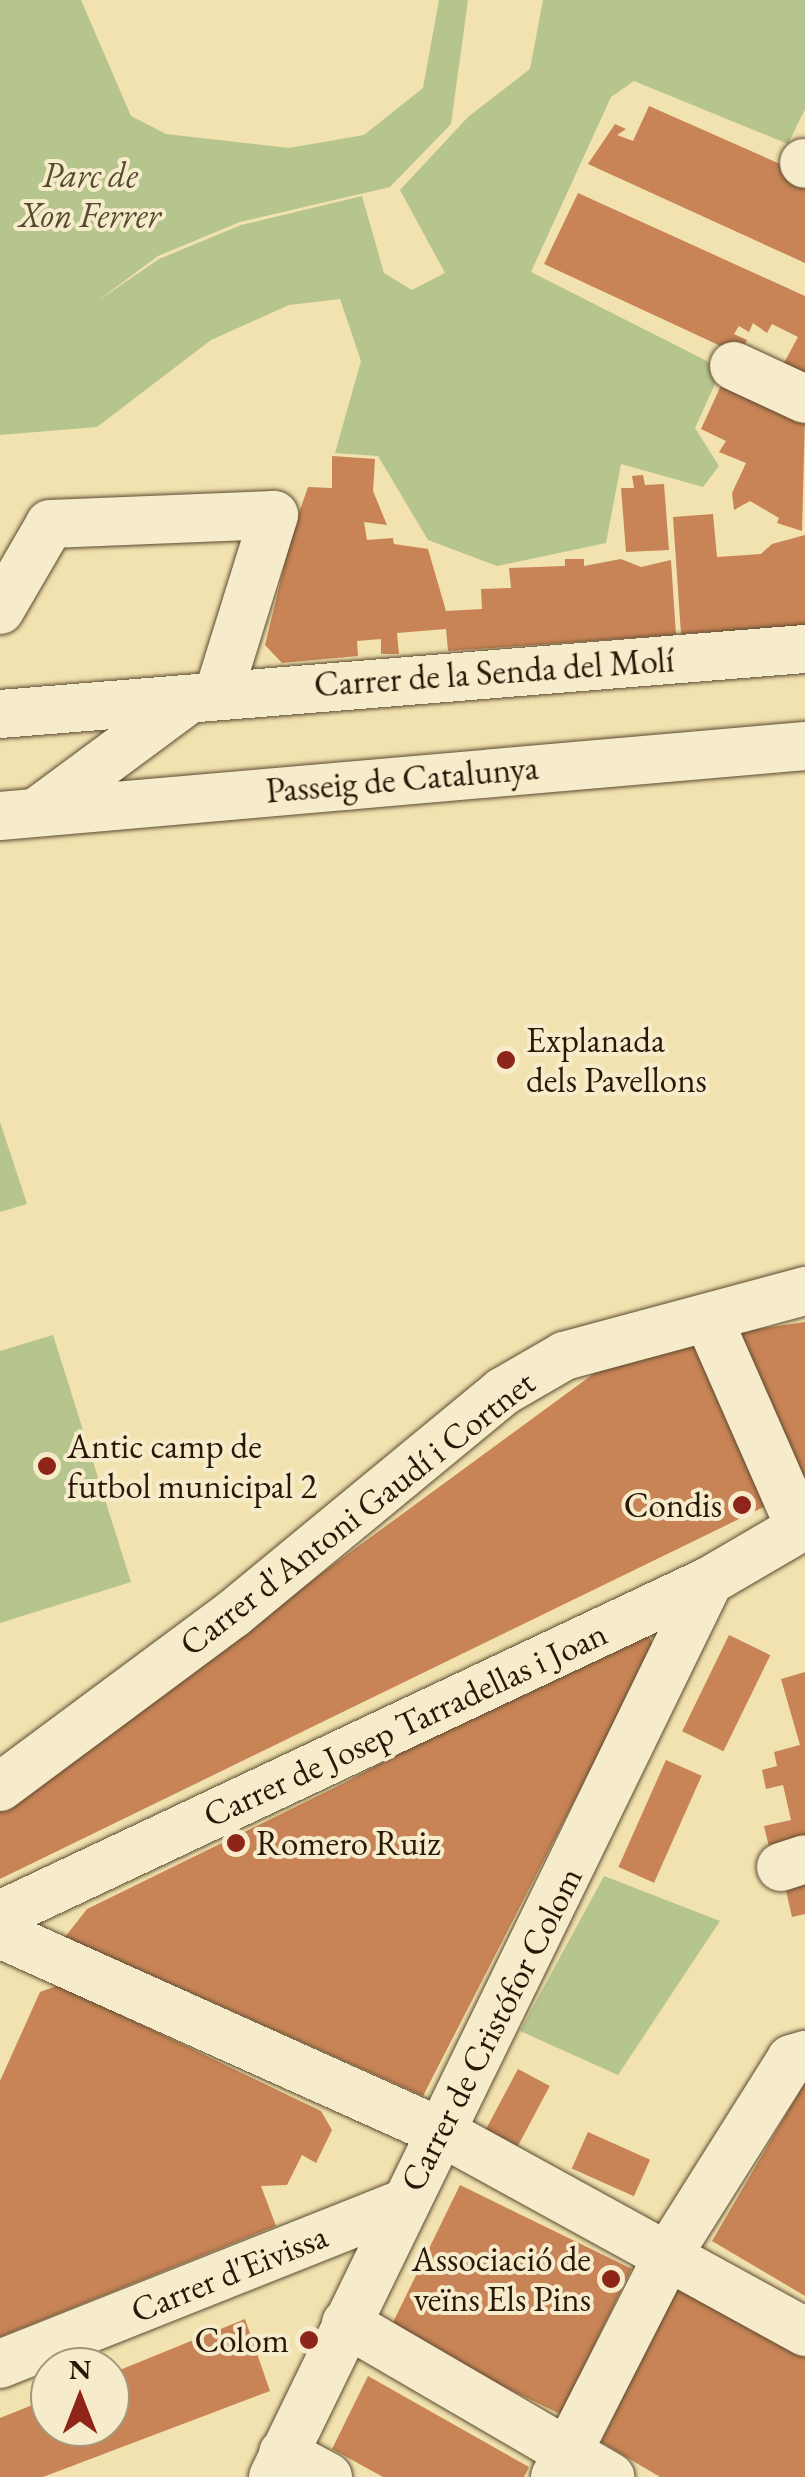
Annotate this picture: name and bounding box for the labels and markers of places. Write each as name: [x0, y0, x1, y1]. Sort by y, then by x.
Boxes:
place label: Explanada dels Pavellons: [526, 1019, 707, 1101]
marker: Explanada dels Pavellons: [495, 1049, 517, 1071]
place label: Antic camp de futbol municipal 2: [67, 1425, 317, 1507]
marker: Antic camp de futbol municipal 2: [36, 1455, 58, 1477]
place label: Condis: [624, 1484, 722, 1526]
marker: Condis: [731, 1494, 753, 1516]
place label: Romero Ruiz: [256, 1822, 440, 1864]
marker: Romero Ruiz: [225, 1832, 247, 1854]
place label: Associació de veïns Els Pins: [412, 2238, 591, 2320]
marker: Associació de veïns Els Pins: [600, 2268, 622, 2290]
place label: Colom: [194, 2319, 289, 2361]
marker: Colom: [298, 2329, 320, 2351]

